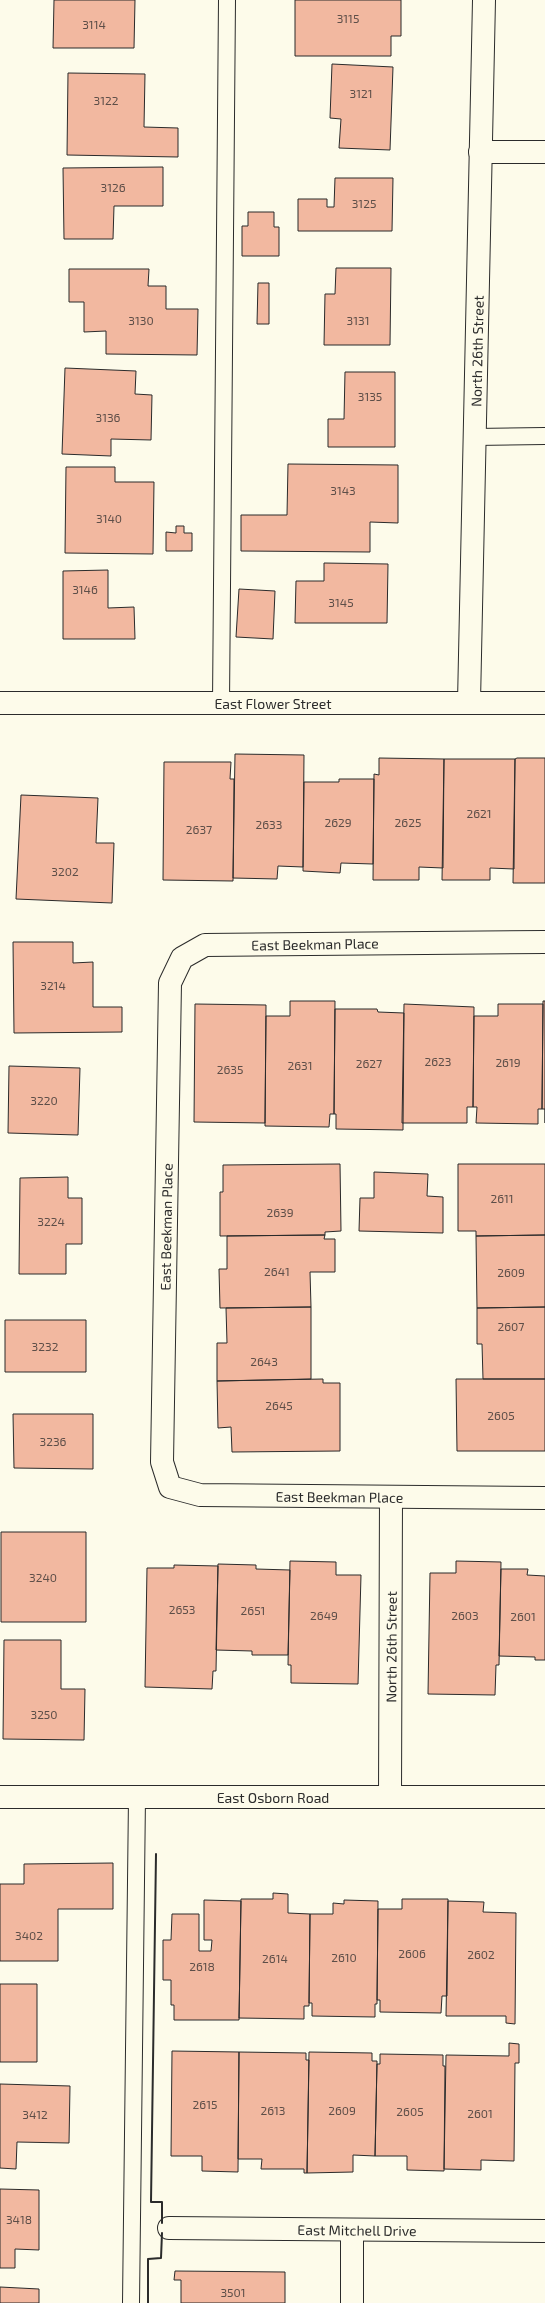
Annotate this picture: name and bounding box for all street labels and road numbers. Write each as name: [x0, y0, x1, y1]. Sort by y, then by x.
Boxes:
street label: North 26th Street: [467, 295, 486, 407]
street label: East Flower Street: [214, 695, 332, 712]
street label: East Beekman Place: [251, 934, 379, 954]
street label: East Beekman Place: [156, 1163, 176, 1291]
street label: East Beekman Place: [276, 1487, 403, 1505]
street label: North 26th Street: [382, 1591, 399, 1703]
street label: East Osborn Road: [217, 1789, 329, 1806]
street label: East Mitchell Drive: [297, 2221, 417, 2238]

